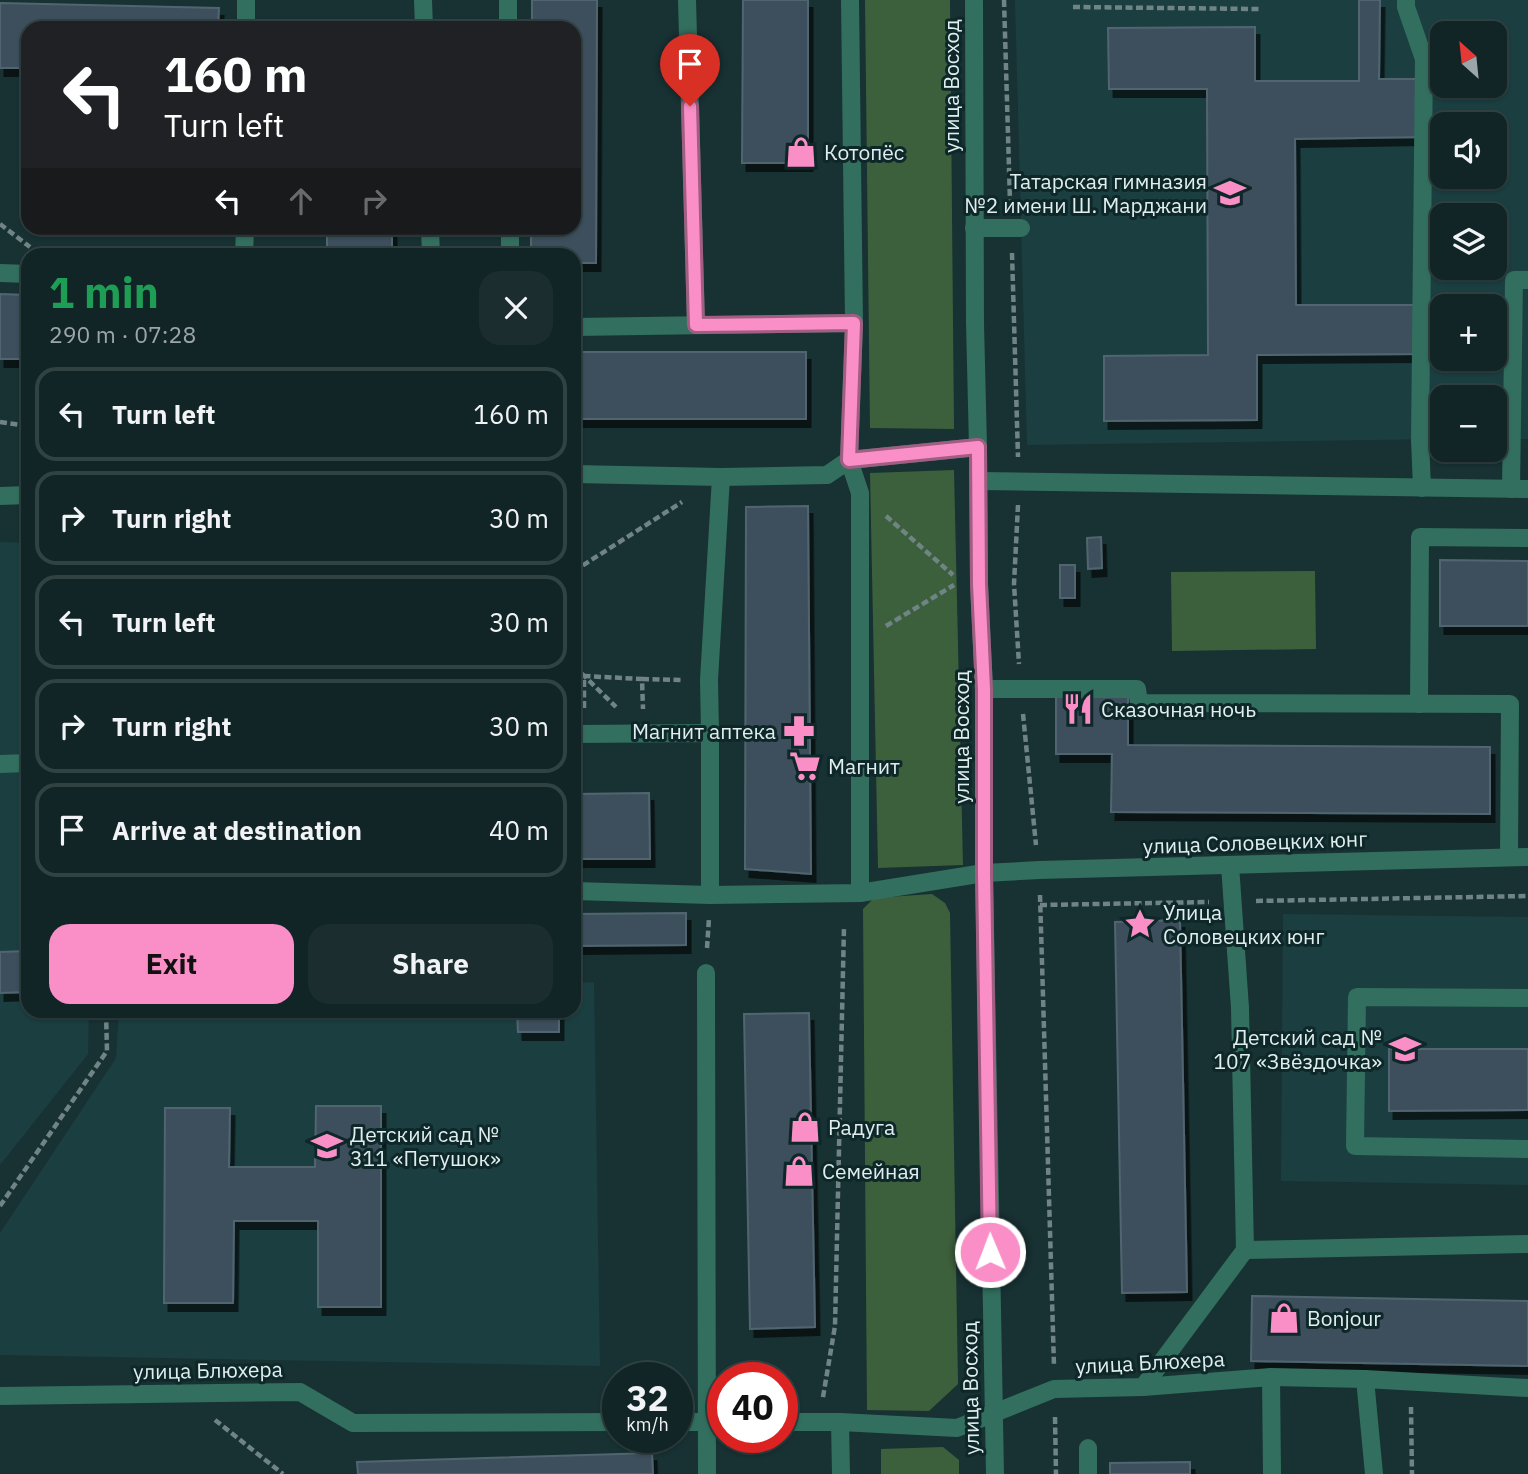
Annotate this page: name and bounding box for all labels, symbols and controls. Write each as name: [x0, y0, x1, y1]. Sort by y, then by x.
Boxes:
street label: улица Восход: [937, 19, 965, 153]
north arrow: [1430, 21, 1507, 98]
map controls: [1430, 21, 1507, 462]
pin: [660, 34, 720, 106]
text: 160 m: [164, 42, 308, 105]
icon: arrive: [671, 45, 709, 83]
icon: left: [49, 49, 140, 140]
text: Turn left: [164, 104, 284, 146]
button: sound: [1430, 112, 1507, 189]
shop icon: Котопёс: [784, 135, 818, 169]
place label: Котопёс: [824, 138, 904, 166]
place label: Татарская гимназия №2 имени Ш. Марджани: [964, 167, 1207, 219]
school or university icon: Татарская гимназия №2 имени Ш. Марджани: [1213, 176, 1247, 210]
icon: left: [209, 182, 247, 220]
icon: ahead: [282, 182, 320, 220]
icon: right: [355, 182, 393, 220]
button: layers: [1430, 203, 1507, 280]
text: 1 min: [49, 265, 159, 320]
button: close: [479, 271, 553, 345]
button: +: [1430, 294, 1507, 371]
text: 290 m · 07:28: [49, 319, 196, 349]
button: −: [1430, 385, 1507, 462]
icon: left: [53, 395, 91, 433]
text: Turn left: [112, 397, 215, 431]
text: 160 m: [473, 397, 549, 431]
icon: right: [53, 499, 91, 537]
text: Turn right: [112, 501, 231, 535]
text: 30 m: [489, 501, 549, 535]
icon: left: [53, 603, 91, 641]
text: Turn left: [112, 605, 215, 639]
text: 30 m: [489, 605, 549, 639]
street label: улица Восход: [947, 670, 975, 804]
restaurant icon: Сказочная ночь: [1061, 692, 1095, 726]
place label: Сказочная ночь: [1101, 695, 1256, 723]
icon: right: [53, 707, 91, 745]
text: Turn right: [112, 709, 231, 743]
text: 30 m: [489, 709, 549, 743]
pharmacy icon: Магнит аптека: [782, 714, 816, 748]
place label: Магнит аптека: [632, 717, 776, 745]
supermarket icon: Магнит: [788, 749, 822, 783]
place label: Магнит: [828, 752, 900, 780]
icon: arrive: [53, 811, 91, 849]
text: Arrive at destination: [112, 813, 362, 847]
text: 40 m: [489, 813, 549, 847]
street label: улица Соловецких юнг: [1142, 824, 1368, 860]
place label: Улица Соловецких юнг: [1163, 898, 1325, 950]
place icon: Улица Соловецких юнг: [1123, 907, 1157, 941]
button: Exit: [49, 924, 294, 1004]
button: Share: [308, 924, 553, 1004]
place label: Детский сад № 107 «Звёздочка»: [1213, 1023, 1382, 1075]
school or university icon: Детский сад № 107 «Звёздочка»: [1388, 1032, 1422, 1066]
shop icon: Радуга: [788, 1110, 822, 1144]
place label: Радуга: [828, 1113, 895, 1141]
place label: Детский сад № 311 «Петушок»: [350, 1120, 501, 1172]
school or university icon: Детский сад № 311 «Петушок»: [310, 1129, 344, 1163]
shop icon: Семейная: [782, 1154, 816, 1188]
place label: Семейная: [822, 1157, 920, 1185]
position arrow: [953, 1215, 1027, 1289]
shop icon: Bonjour: [1267, 1301, 1301, 1335]
place label: Bonjour: [1307, 1304, 1381, 1332]
street label: улица Восход: [955, 1321, 985, 1455]
street label: улица Блюхера: [1074, 1344, 1226, 1380]
street label: улица Блюхера: [133, 1355, 283, 1385]
speed limit sign: 40: [707, 1362, 798, 1453]
text: 32: [626, 1375, 669, 1421]
text: km/h: [626, 1413, 669, 1436]

